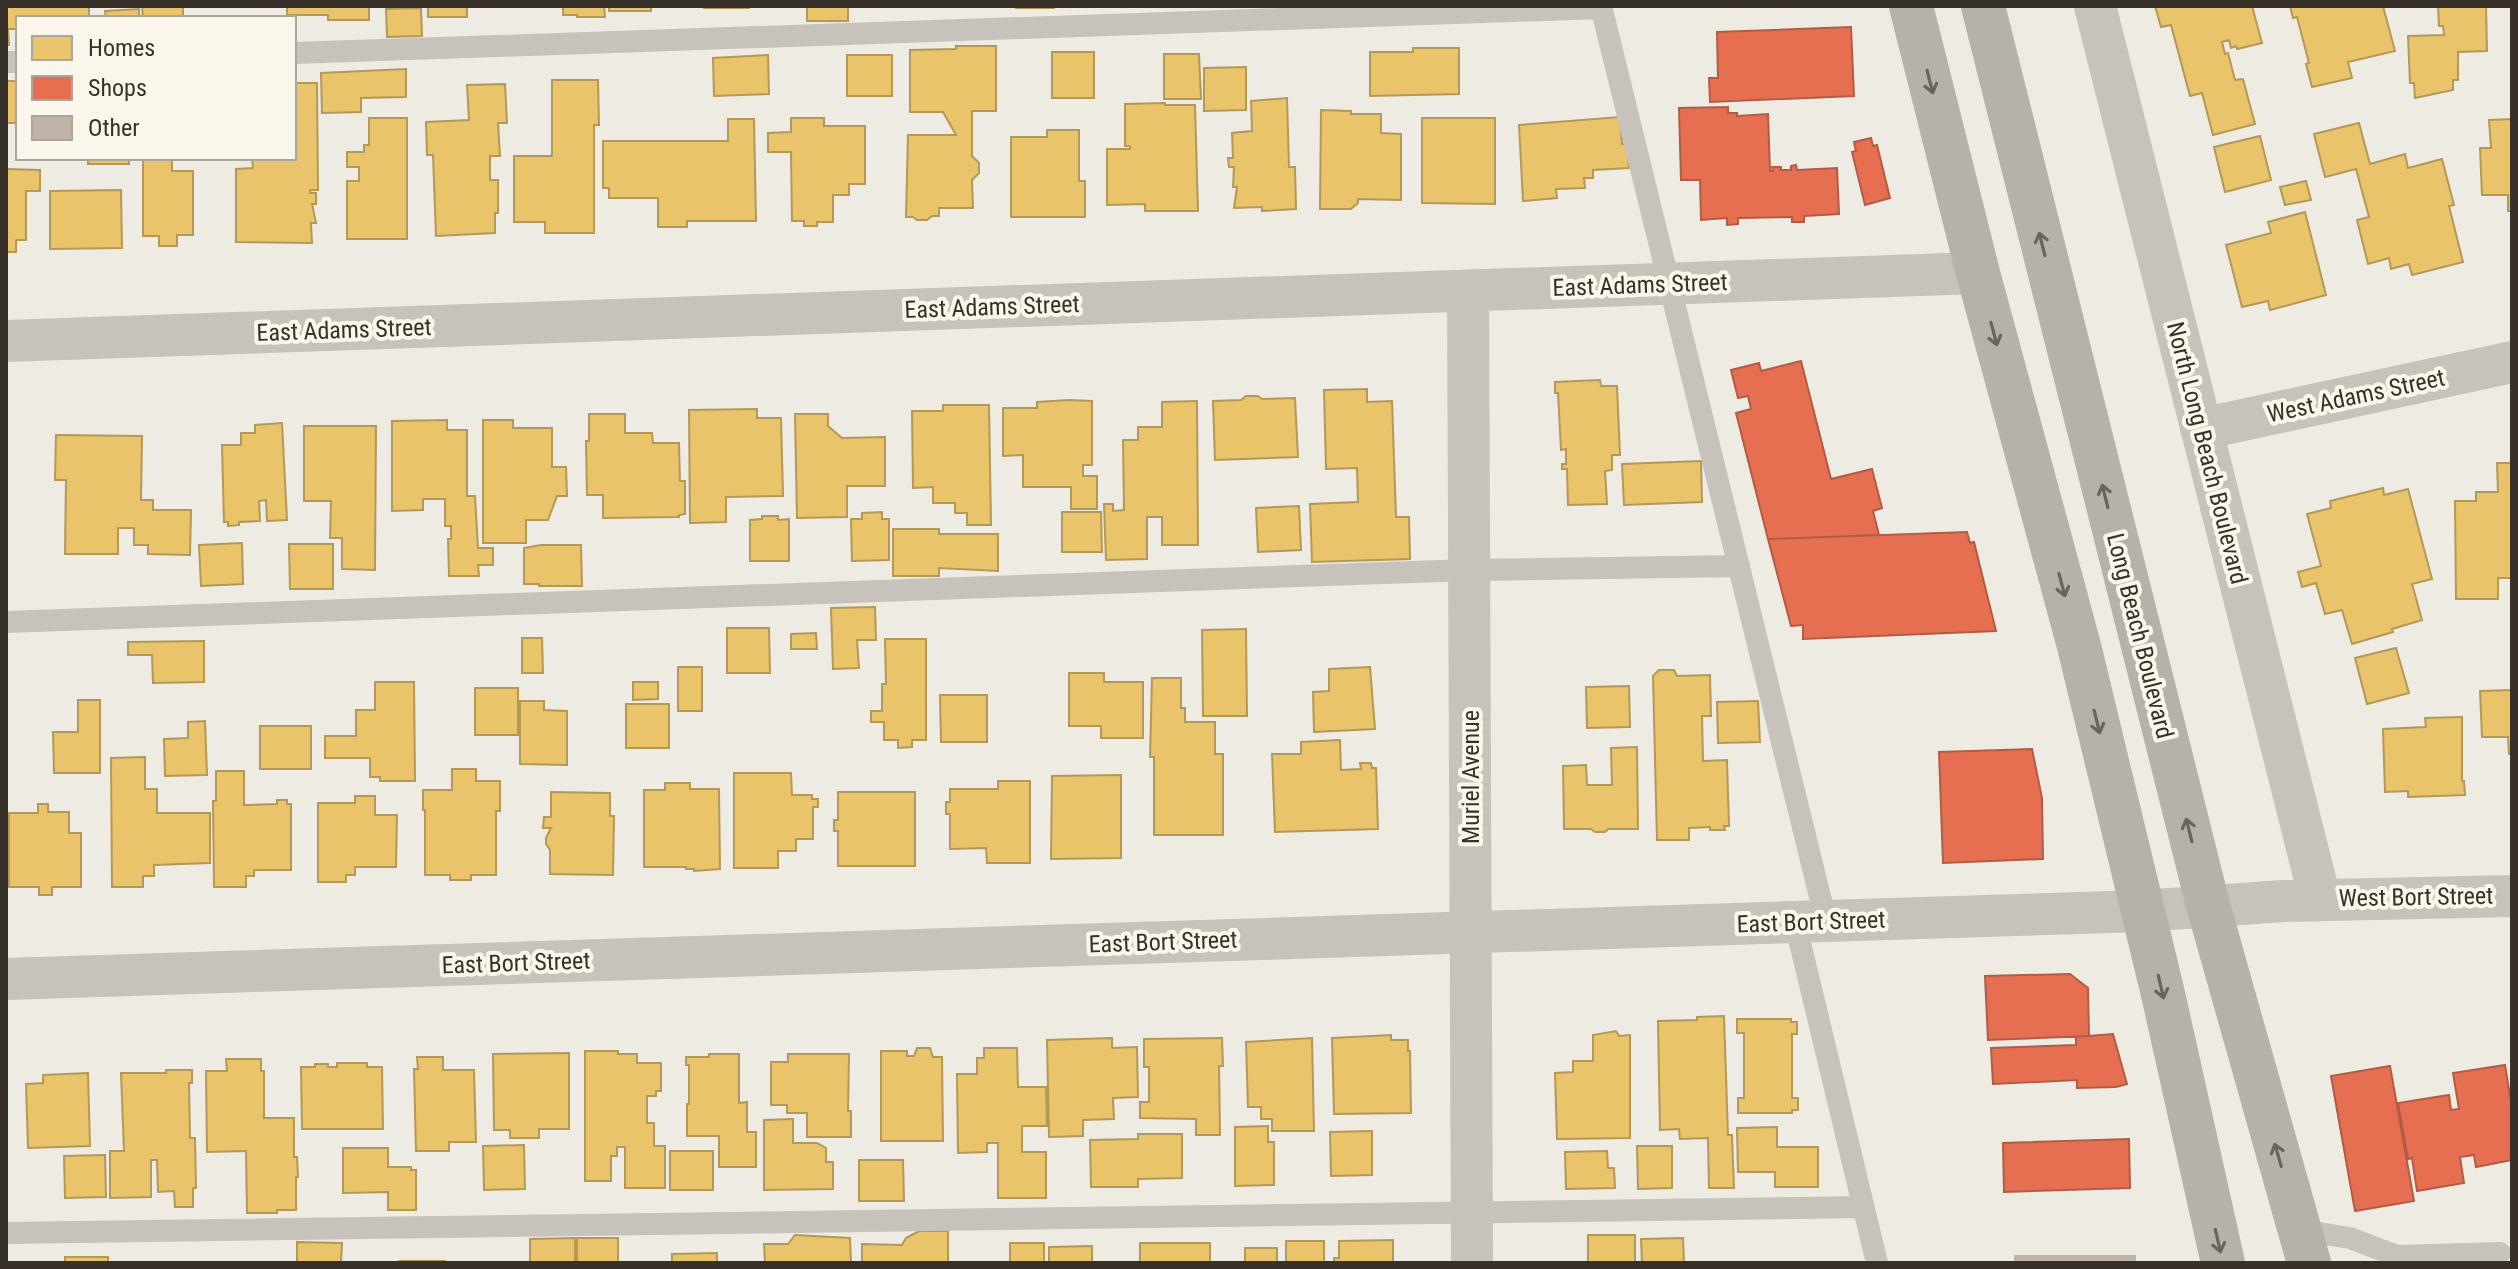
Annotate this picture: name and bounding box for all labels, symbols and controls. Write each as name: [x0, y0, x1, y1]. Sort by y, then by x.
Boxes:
legend: [16, 16, 296, 160]
text: Homes: [88, 34, 155, 62]
one-way arrow: [1923, 68, 1938, 94]
text: Shops: [88, 74, 147, 102]
text: Other: [88, 114, 140, 142]
one-way arrow: [2034, 231, 2049, 257]
street label: East Adams Street: [1552, 268, 1728, 302]
street label: East Adams Street: [904, 290, 1080, 324]
street label: East Adams Street: [256, 313, 432, 347]
street label: North Long Beach Boulevard: [2161, 319, 2253, 587]
one-way arrow: [1988, 320, 2003, 346]
street label: West Adams Street: [2265, 364, 2447, 428]
one-way arrow: [2097, 483, 2112, 509]
street label: Long Beach Boulevard: [2101, 531, 2179, 741]
one-way arrow: [2055, 571, 2070, 597]
one-way arrow: [2091, 708, 2106, 734]
street label: Muriel Avenue: [1457, 710, 1485, 844]
one-way arrow: [2180, 817, 2195, 843]
street label: West Bort Street: [2338, 882, 2494, 912]
street label: East Bort Street: [1736, 905, 1886, 939]
street label: East Bort Street: [1088, 925, 1238, 959]
street label: East Bort Street: [441, 946, 591, 980]
one-way arrow: [2154, 974, 2169, 999]
one-way arrow: [2270, 1143, 2285, 1169]
one-way arrow: [2211, 1227, 2226, 1253]

